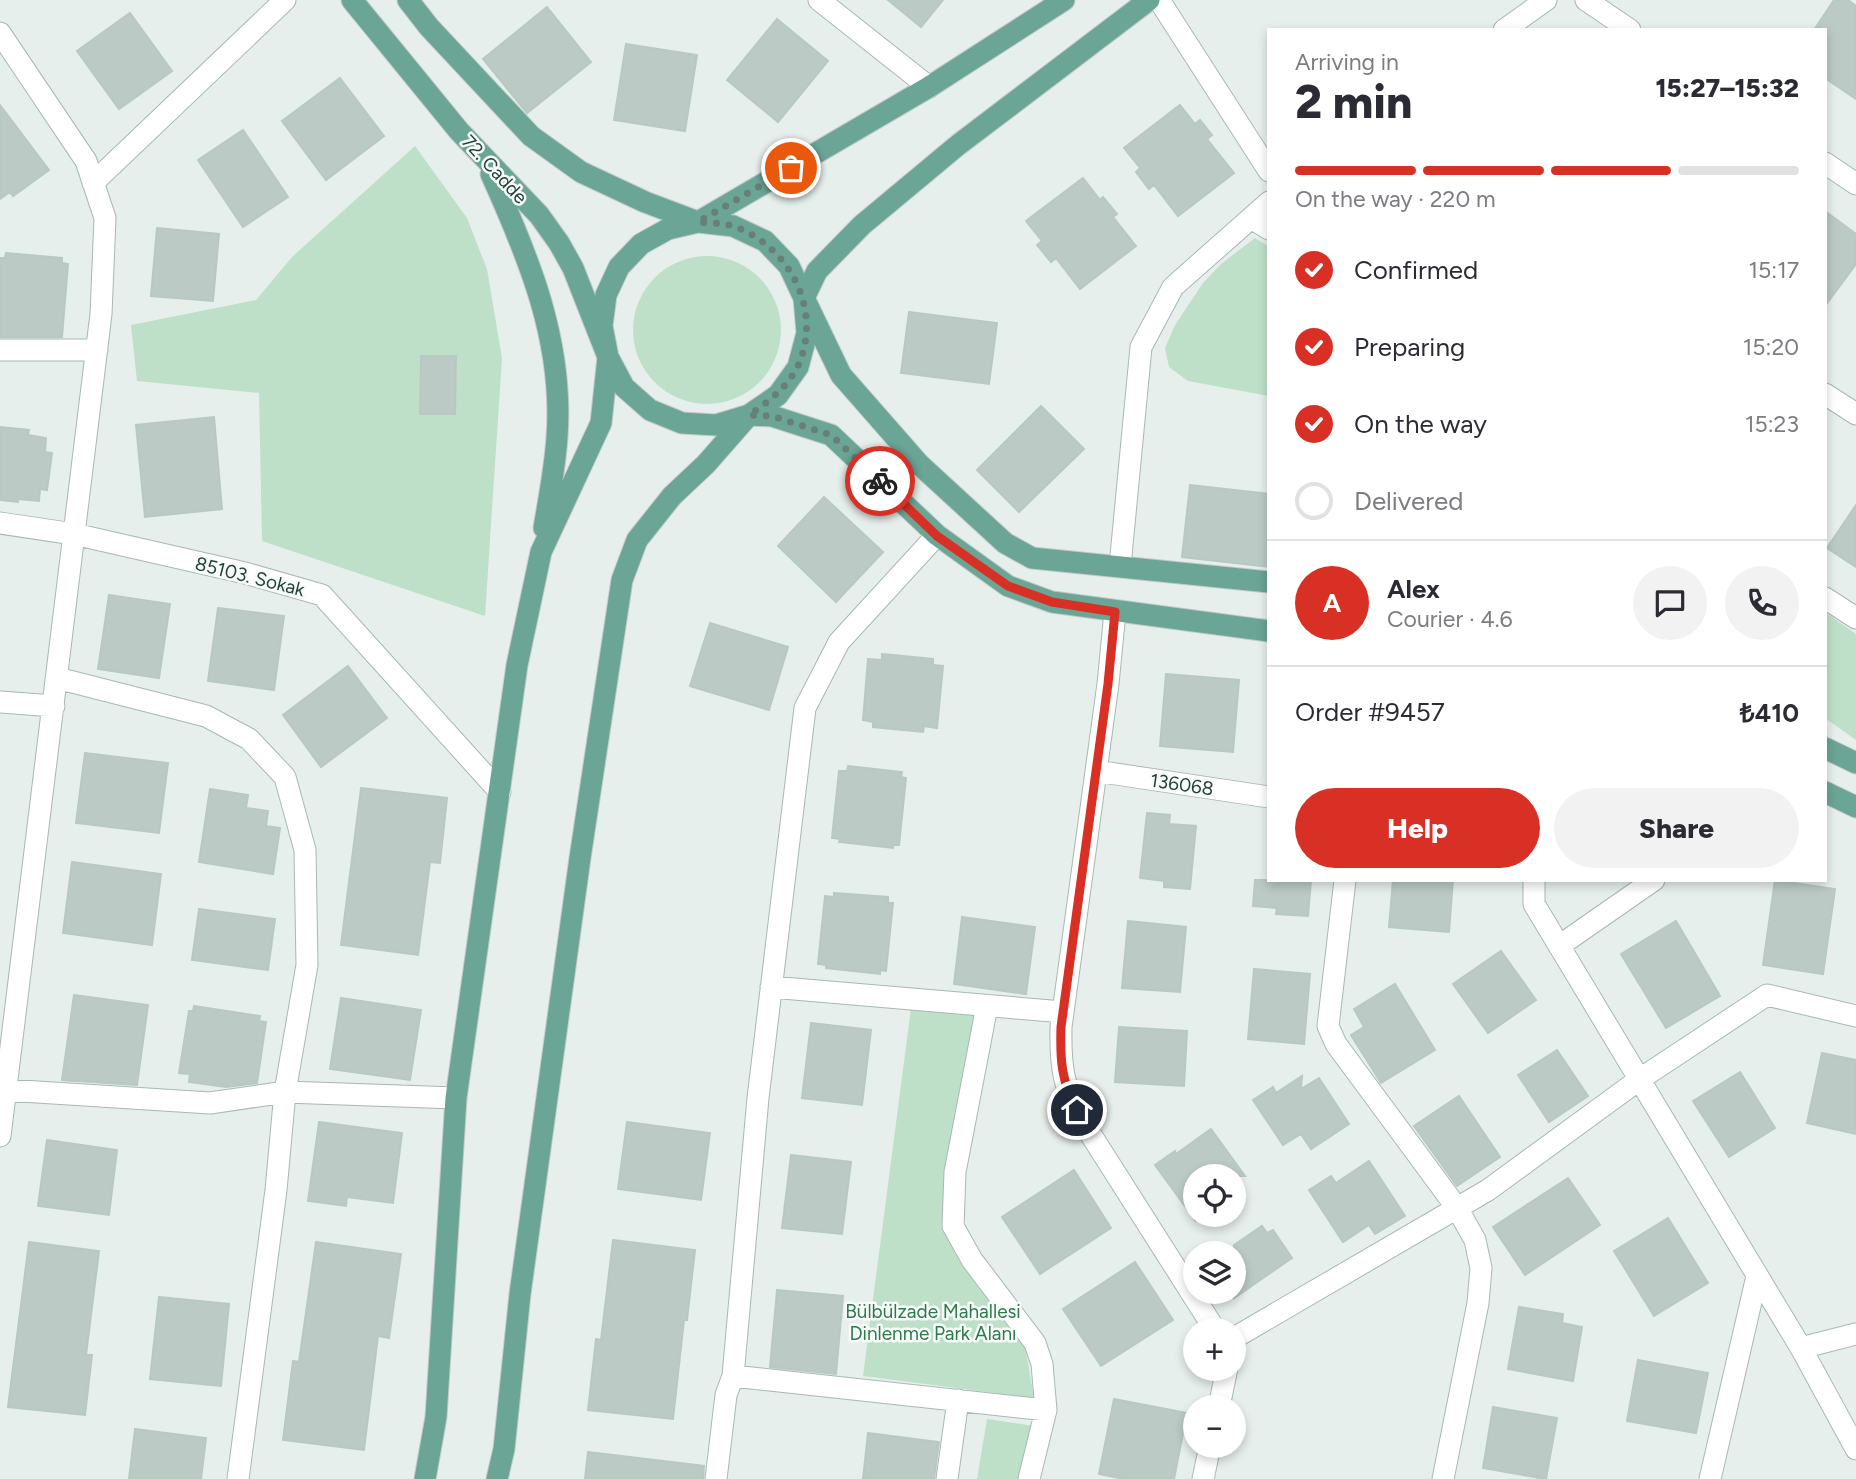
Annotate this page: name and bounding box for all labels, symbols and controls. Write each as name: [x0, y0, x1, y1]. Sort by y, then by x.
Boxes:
text: Arriving in: [1295, 48, 1399, 76]
text: 15:27–15:32: [1656, 72, 1799, 104]
text: 2 min: [1295, 74, 1412, 130]
street label: 72. Cadde: [457, 130, 532, 208]
pin: [761, 138, 821, 198]
icon: bag: [772, 149, 810, 187]
text: On the way · 220 m: [1295, 185, 1495, 213]
icon: check: [1295, 251, 1333, 289]
text: Confirmed: [1354, 254, 1478, 286]
text: 15:17: [1749, 256, 1799, 284]
icon: check: [1295, 328, 1333, 366]
text: Preparing: [1354, 331, 1465, 363]
text: 15:20: [1743, 333, 1799, 361]
icon: check: [1295, 405, 1333, 443]
text: On the way: [1354, 408, 1487, 440]
text: 15:23: [1745, 410, 1799, 438]
courier: [845, 446, 915, 516]
icon: bike: [861, 462, 899, 500]
text: Delivered: [1354, 485, 1463, 517]
street label: 85103. Sokak: [193, 552, 308, 601]
button: chat: [1633, 566, 1707, 640]
button: phone: [1725, 566, 1799, 640]
text: Alex: [1387, 573, 1440, 605]
text: A: [1323, 587, 1341, 619]
text: Courier · 4.6: [1387, 605, 1513, 633]
text: Order #9457: [1295, 696, 1445, 728]
text: ₺410: [1740, 697, 1799, 729]
street label: 136068: [1149, 769, 1215, 800]
button: Help: [1295, 788, 1540, 868]
button: Share: [1554, 788, 1799, 868]
pin: [1047, 1080, 1107, 1140]
icon: home: [1058, 1091, 1096, 1129]
map controls: [1183, 1164, 1246, 1458]
button: locate: [1183, 1164, 1246, 1227]
button: layers: [1183, 1241, 1246, 1304]
park label: Bülbülzade Mahallesi Dinlenme Park Alanı: [845, 1300, 1021, 1345]
button: +: [1183, 1318, 1246, 1381]
button: −: [1183, 1395, 1246, 1458]

